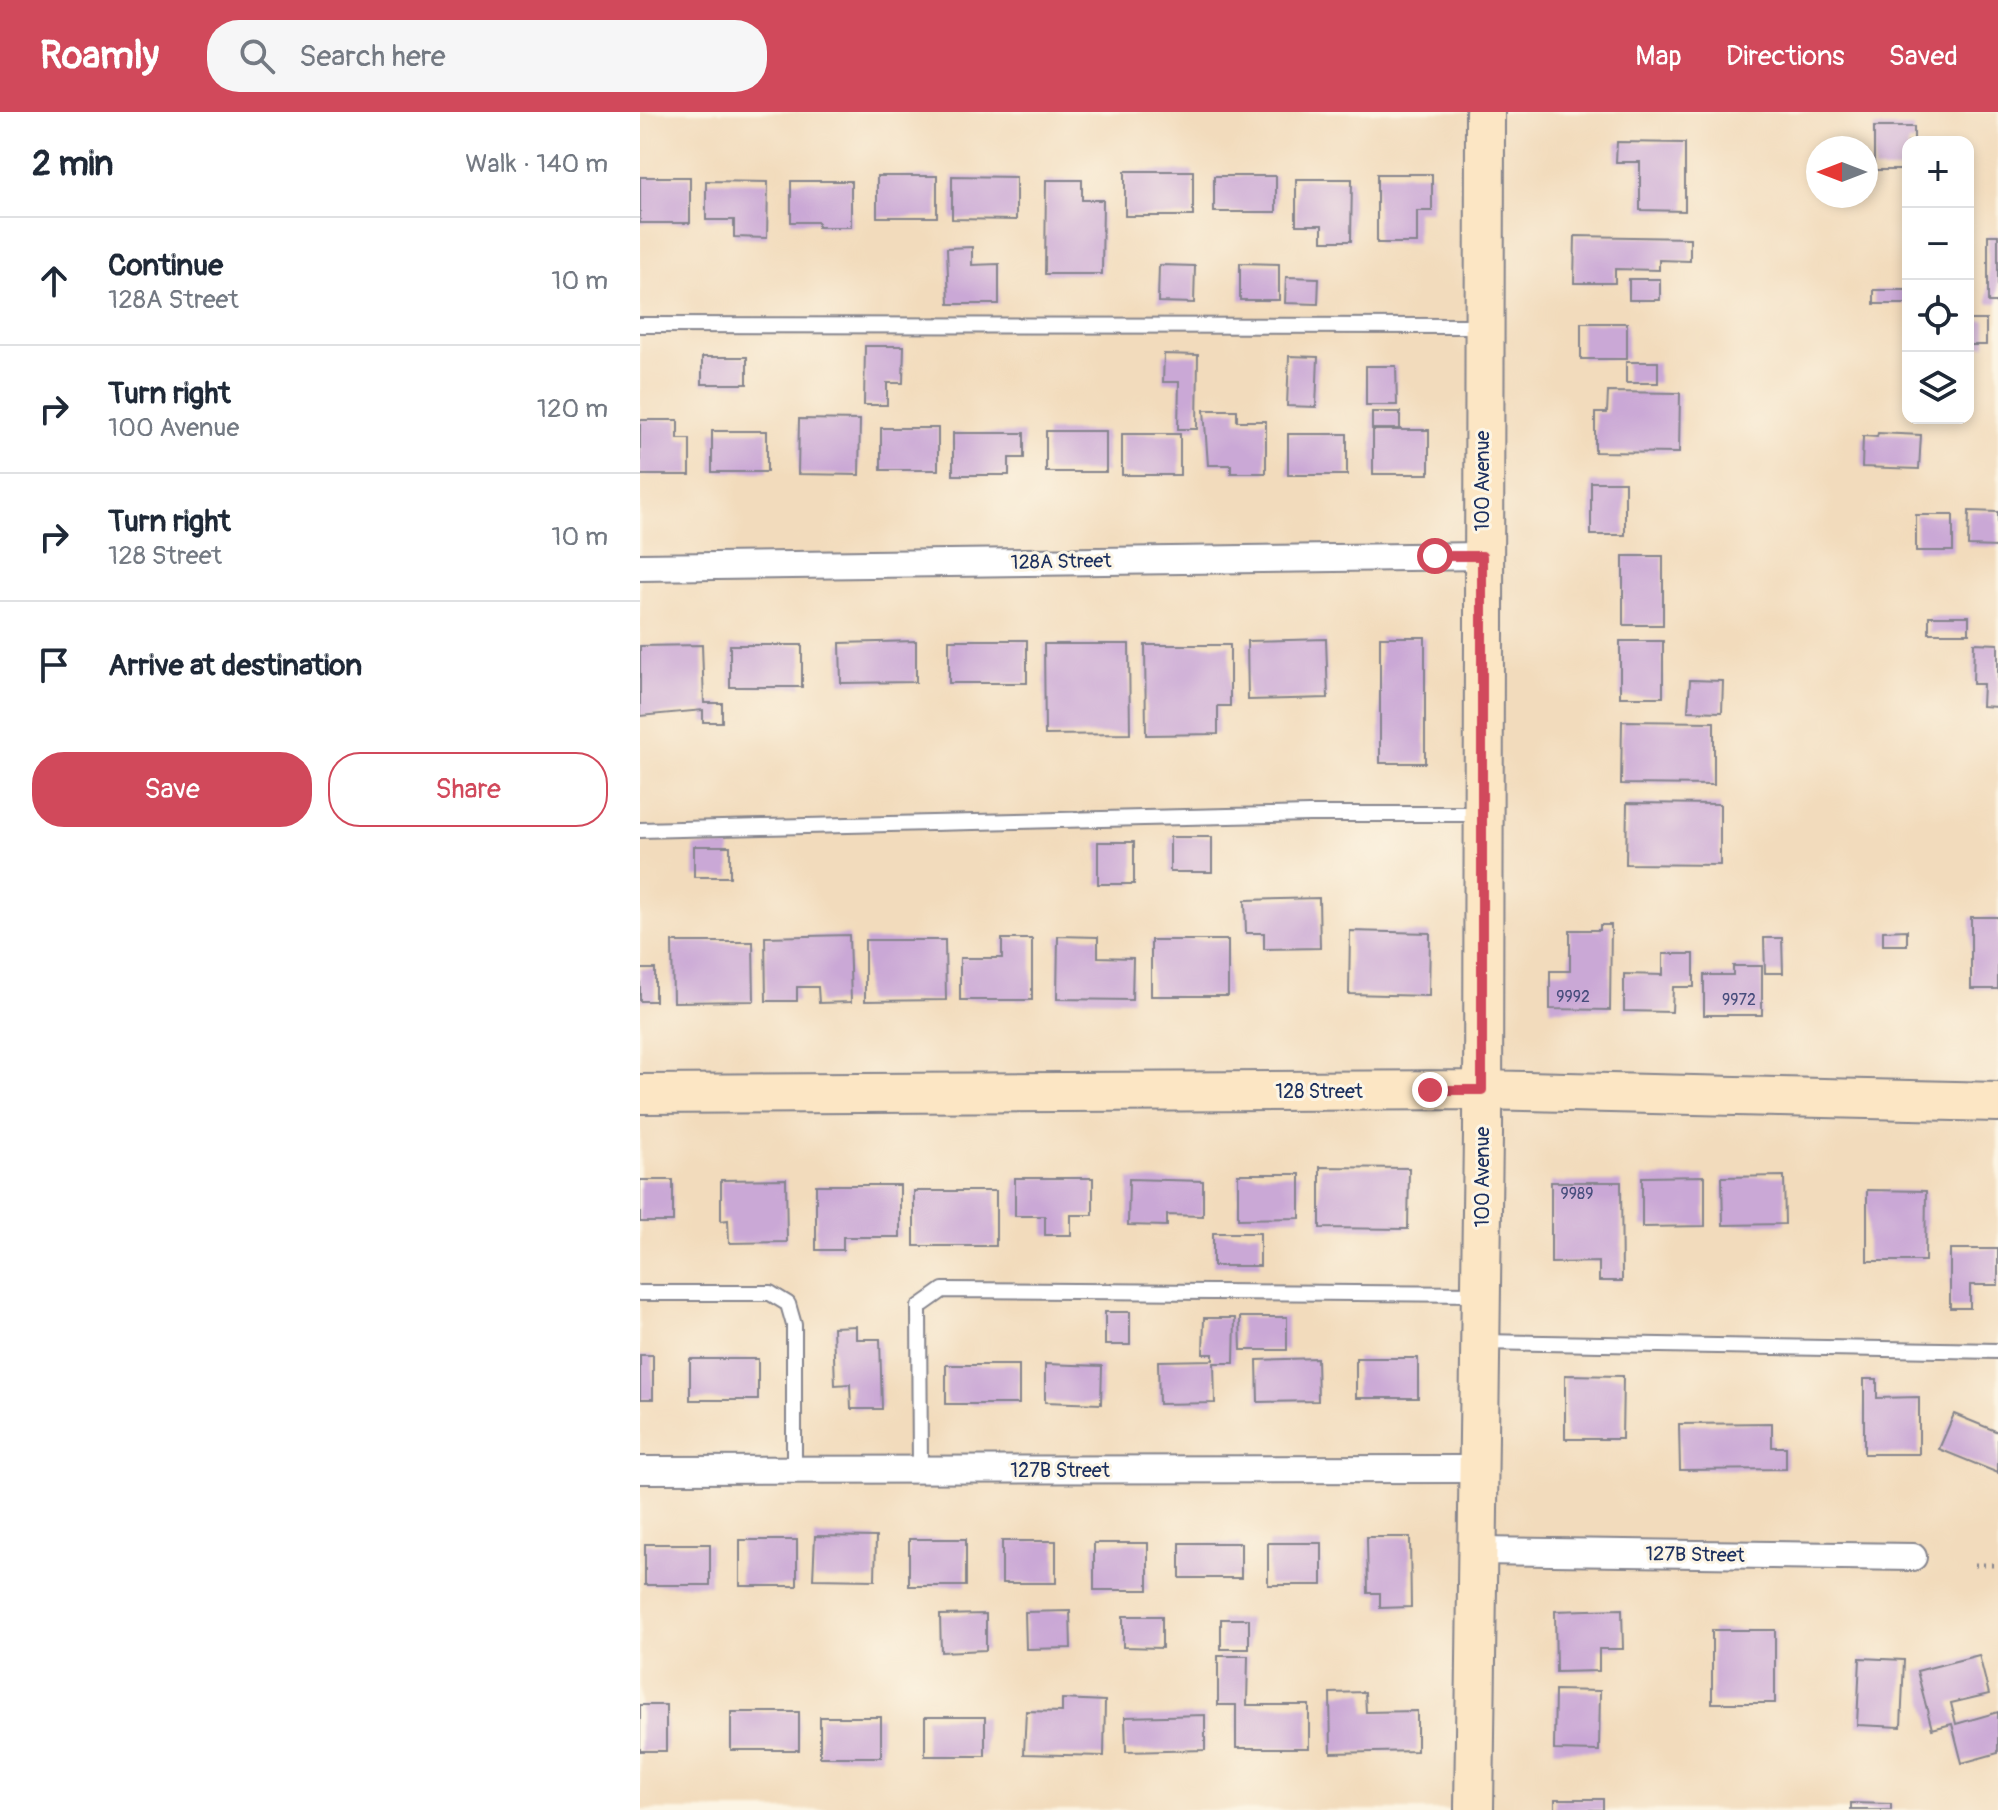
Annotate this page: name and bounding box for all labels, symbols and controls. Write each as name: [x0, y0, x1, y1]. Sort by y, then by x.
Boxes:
search box: [207, 20, 767, 92]
text: Roamly: [40, 32, 159, 80]
icon: search: [235, 34, 279, 78]
text: Search here: [299, 38, 446, 75]
text: Map: [1635, 39, 1682, 74]
text: Directions: [1726, 39, 1845, 74]
text: Saved: [1889, 39, 1958, 74]
north arrow: [1806, 136, 1878, 208]
map controls: [1902, 136, 1974, 424]
button: +: [1902, 136, 1974, 208]
text: 2 min: [32, 143, 114, 186]
text: Walk · 140 m: [465, 148, 608, 180]
button: −: [1902, 208, 1974, 280]
text: Continue: [108, 247, 223, 284]
icon: ahead: [32, 259, 76, 303]
text: 10 m: [551, 265, 608, 297]
button: locate: [1902, 280, 1974, 352]
text: 128A Street: [108, 284, 239, 316]
button: layers: [1902, 352, 1974, 424]
text: Turn right: [108, 375, 231, 412]
icon: right: [32, 387, 76, 431]
text: 120 m: [537, 393, 608, 425]
text: 100 Avenue: [108, 412, 239, 444]
street label: 100 Avenue: [1470, 430, 1495, 531]
text: Turn right: [108, 503, 231, 540]
icon: right: [32, 515, 76, 559]
text: 10 m: [551, 521, 608, 553]
route start: [1417, 538, 1453, 574]
text: 128 Street: [108, 540, 222, 572]
street label: 128A Street: [1010, 548, 1112, 575]
icon: arrive: [32, 643, 76, 687]
text: Arrive at destination: [108, 647, 362, 684]
button: Save: [32, 752, 312, 827]
button: Share: [328, 752, 608, 827]
house number: 9992: [1556, 987, 1590, 1007]
house number: 9972: [1722, 990, 1756, 1010]
route end: [1412, 1072, 1448, 1108]
street label: 128 Street: [1275, 1079, 1364, 1104]
street label: 100 Avenue: [1470, 1126, 1495, 1227]
house number: 9989: [1561, 1184, 1593, 1204]
street label: 127B Street: [1010, 1458, 1111, 1483]
street label: 127B Street: [1645, 1541, 1746, 1568]

